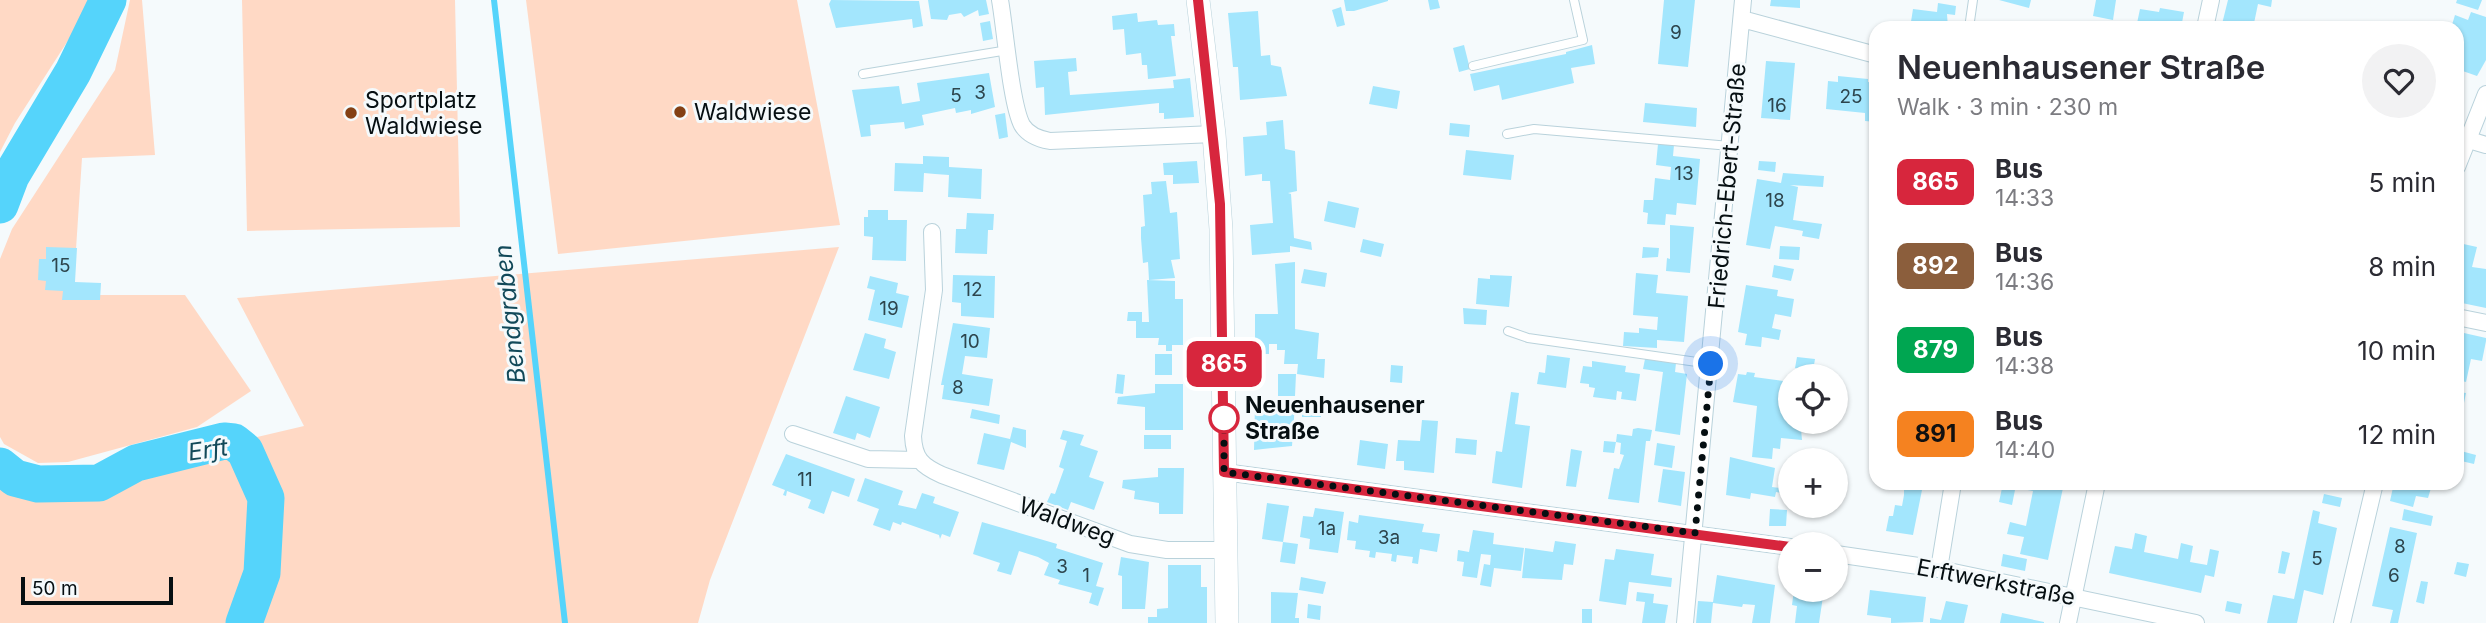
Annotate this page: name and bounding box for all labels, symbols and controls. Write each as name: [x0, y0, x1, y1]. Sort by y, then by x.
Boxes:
house number: 9: [1670, 21, 1682, 44]
button: heart: [2362, 44, 2436, 118]
text: Neuenhausener Straße: [1897, 47, 2265, 87]
street label: Friedrich-Ebert-Straße: [1702, 62, 1752, 310]
house number: 3: [974, 81, 986, 104]
house number: 5: [950, 84, 962, 107]
house number: 25: [1839, 85, 1863, 108]
place label: Sportplatz Waldwiese: [365, 86, 482, 140]
text: Walk · 3 min · 230 m: [1897, 93, 2118, 121]
house number: 16: [1767, 94, 1787, 117]
place label: Waldwiese: [694, 98, 811, 126]
marker: Waldwiese: [672, 104, 688, 120]
marker: Sportplatz Waldwiese: [343, 105, 359, 121]
text: Bus: [1995, 153, 2043, 184]
house number: 13: [1674, 162, 1694, 185]
text: 865: [1912, 167, 1959, 196]
text: 5 min: [2368, 167, 2436, 198]
text: 14:33: [1995, 184, 2054, 212]
house number: 18: [1765, 189, 1785, 212]
text: Bus: [1995, 237, 2043, 268]
water label: Bendgraben: [488, 243, 531, 385]
text: 892: [1912, 251, 1959, 280]
text: 8 min: [2368, 251, 2436, 282]
house number: 15: [51, 254, 71, 277]
text: 14:36: [1995, 268, 2054, 296]
house number: 12: [963, 278, 983, 301]
house number: 19: [879, 297, 899, 320]
text: Bus: [1995, 321, 2043, 352]
house number: 10: [960, 330, 980, 353]
text: 879: [1913, 335, 1958, 364]
text: 10 min: [2357, 335, 2436, 366]
line badge: 865: [1184, 341, 1264, 387]
your location: [1693, 346, 1728, 381]
text: 865: [1201, 349, 1247, 378]
text: 14:38: [1995, 352, 2054, 380]
map controls: [1778, 364, 1848, 602]
button: locate: [1778, 364, 1848, 434]
house number: 8: [952, 376, 964, 399]
place label: Neuenhausener Straße: [1245, 391, 1425, 445]
marker: Neuenhausener Straße: [1209, 403, 1239, 433]
text: Bus: [1995, 405, 2043, 436]
text: 891: [1915, 419, 1956, 448]
text: 12 min: [2358, 419, 2436, 450]
water label: Erft: [186, 432, 231, 467]
text: 14:40: [1995, 436, 2055, 464]
button: +: [1778, 448, 1848, 518]
house number: 11: [797, 468, 813, 491]
street label: Waldweg: [1015, 491, 1119, 551]
house number: 1a: [1318, 517, 1336, 540]
house number: 3a: [1378, 526, 1400, 549]
button: −: [1778, 532, 1848, 602]
house number: 8: [2394, 535, 2406, 558]
house number: 5: [2311, 547, 2323, 570]
street label: Erftwerkstraße: [1914, 553, 2078, 611]
house number: 3: [1056, 555, 1068, 578]
house number: 1: [1082, 564, 1090, 587]
house number: 6: [2388, 564, 2400, 587]
scale bar: [21, 574, 173, 606]
text: 50 m: [32, 577, 78, 600]

